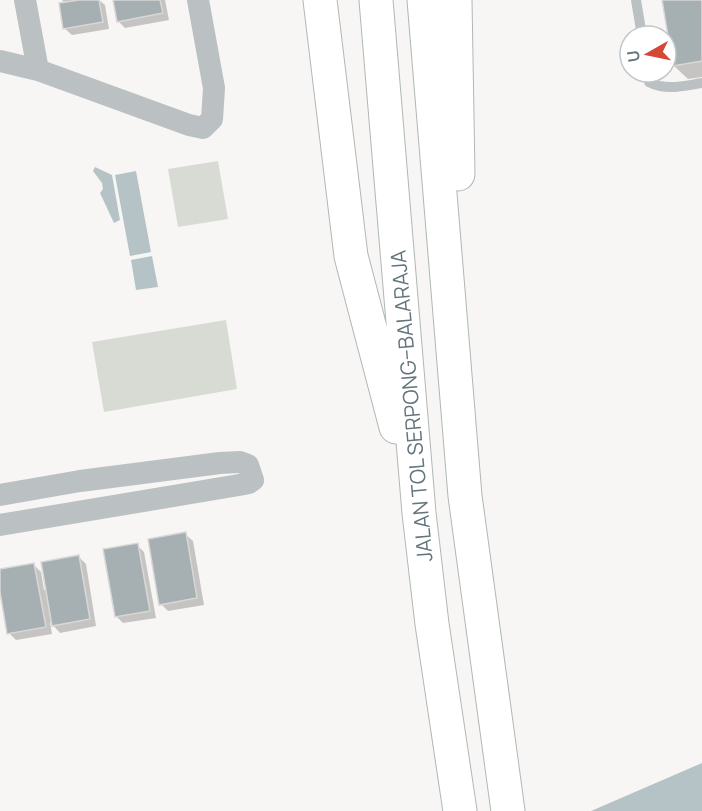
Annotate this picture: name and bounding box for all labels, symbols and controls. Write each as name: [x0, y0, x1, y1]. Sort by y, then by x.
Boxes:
north arrow: [618, 24, 678, 84]
text: U: [621, 49, 645, 64]
street label: JALAN TOL SERPONG–BALARAJA: [383, 249, 439, 563]

